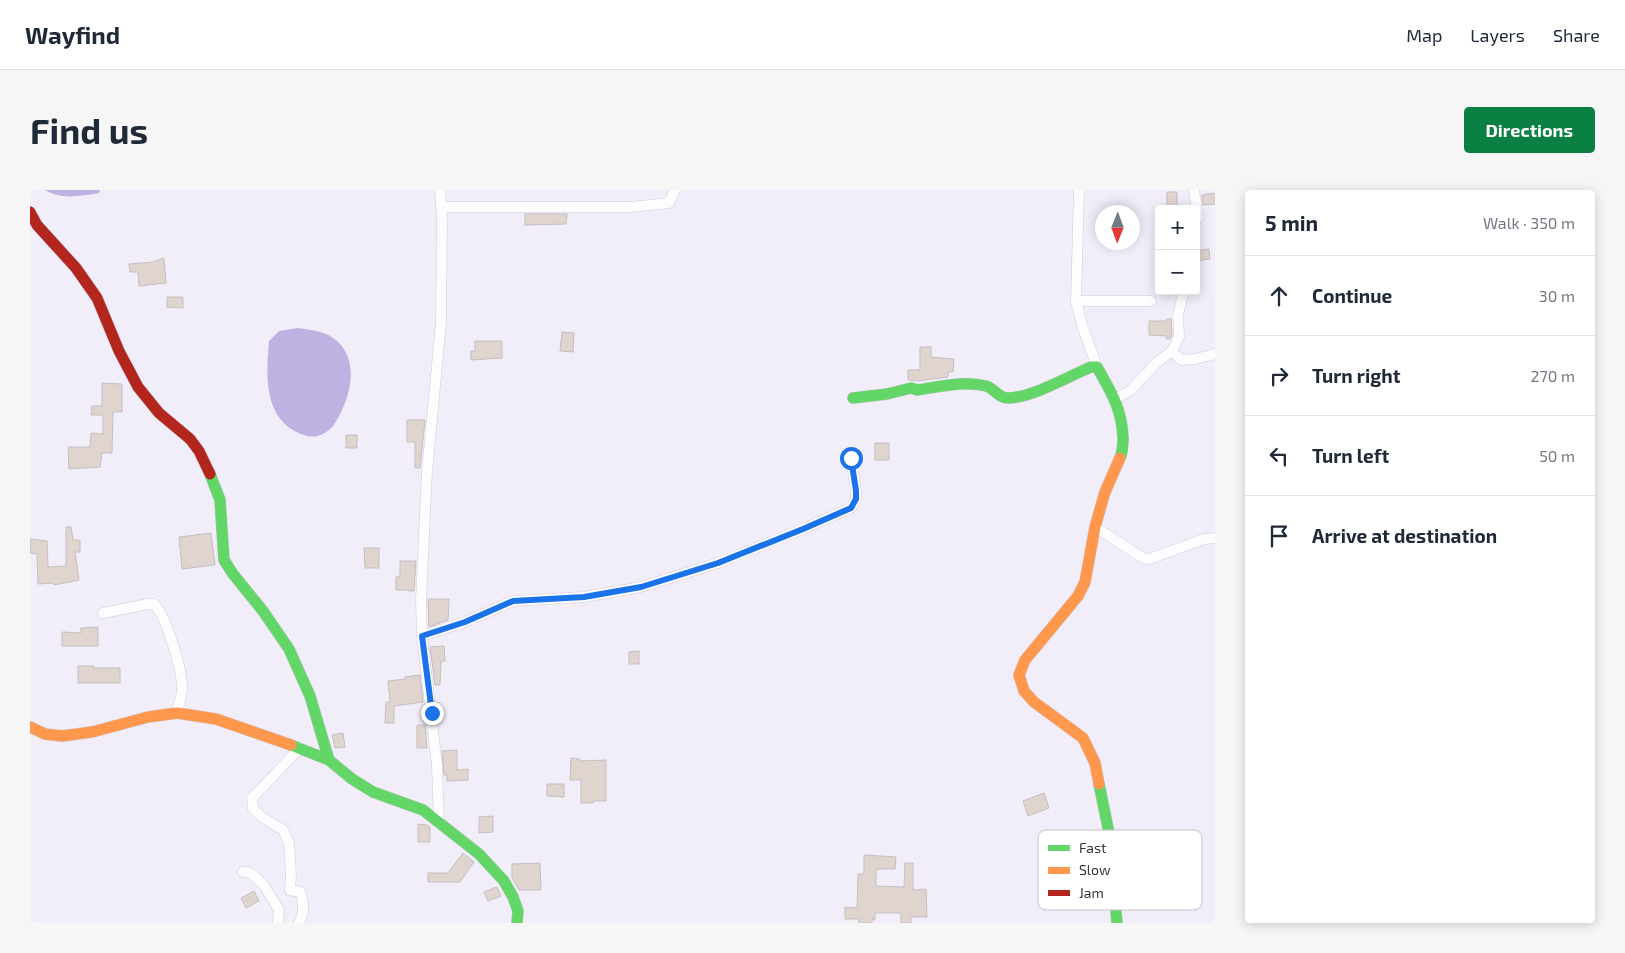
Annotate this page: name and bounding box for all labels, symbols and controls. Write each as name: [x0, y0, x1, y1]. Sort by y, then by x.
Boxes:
text: Wayfind: [25, 20, 120, 49]
text: Map: [1406, 24, 1442, 46]
text: Layers: [1470, 24, 1525, 46]
text: Share: [1553, 24, 1600, 46]
button: Directions: [1464, 107, 1595, 153]
text: Find us: [30, 109, 148, 151]
north arrow: [1095, 205, 1140, 250]
map controls: [1155, 205, 1200, 295]
button: +: [1155, 205, 1200, 250]
text: 5 min: [1265, 210, 1318, 235]
text: Walk · 350 m: [1483, 213, 1575, 232]
button: −: [1155, 250, 1200, 295]
icon: ahead: [1265, 282, 1293, 310]
text: Continue: [1312, 284, 1392, 307]
text: 30 m: [1539, 286, 1575, 305]
icon: right: [1265, 362, 1293, 390]
text: Turn right: [1312, 364, 1400, 387]
text: 270 m: [1531, 366, 1575, 385]
icon: left: [1265, 442, 1293, 470]
text: Turn left: [1312, 444, 1389, 467]
text: 50 m: [1539, 446, 1575, 465]
route start: [840, 447, 863, 470]
icon: arrive: [1265, 522, 1293, 550]
text: Arrive at destination: [1312, 524, 1497, 547]
route end: [421, 702, 444, 725]
legend: [1038, 830, 1202, 910]
text: Fast: [1079, 839, 1106, 856]
text: Slow: [1079, 861, 1111, 878]
text: Jam: [1079, 884, 1104, 901]

